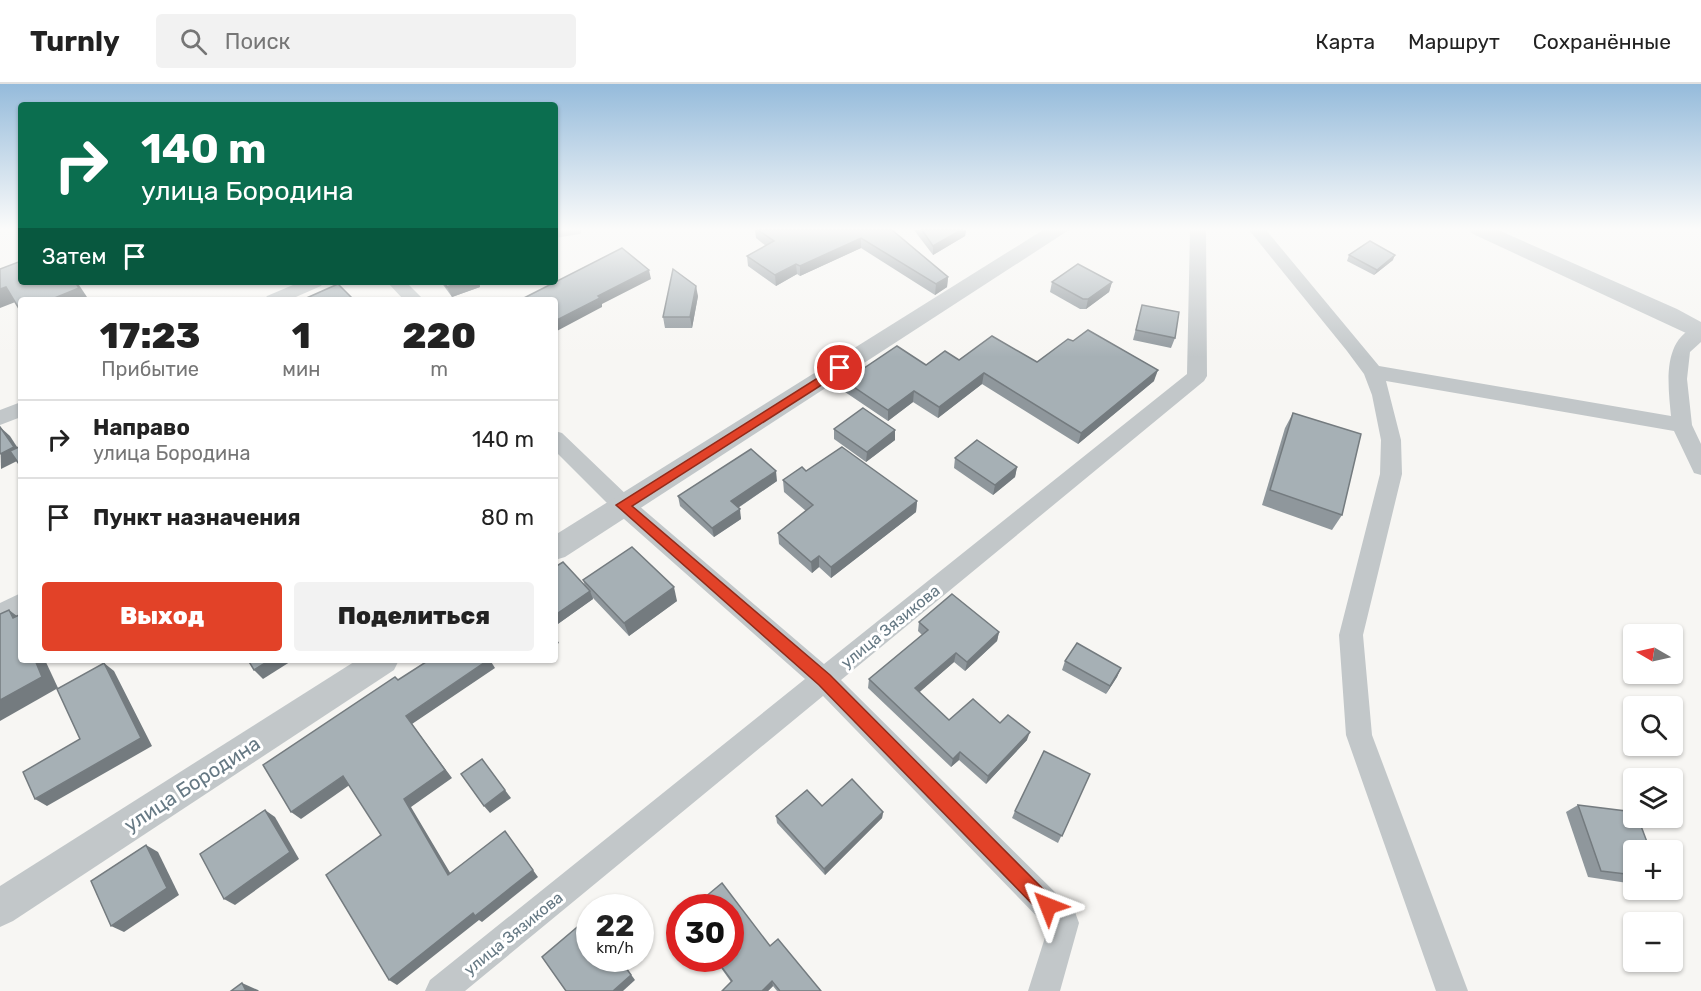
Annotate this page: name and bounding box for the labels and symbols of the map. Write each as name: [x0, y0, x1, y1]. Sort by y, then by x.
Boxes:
pin: [814, 342, 865, 393]
street label: улица Зязикова: [837, 581, 944, 672]
north arrow: [1623, 624, 1683, 684]
street label: улица Бородина: [119, 731, 265, 837]
position arrow: [1016, 874, 1080, 938]
street label: улица Зязикова: [460, 888, 567, 979]
speed limit sign: 30: [666, 894, 744, 972]

